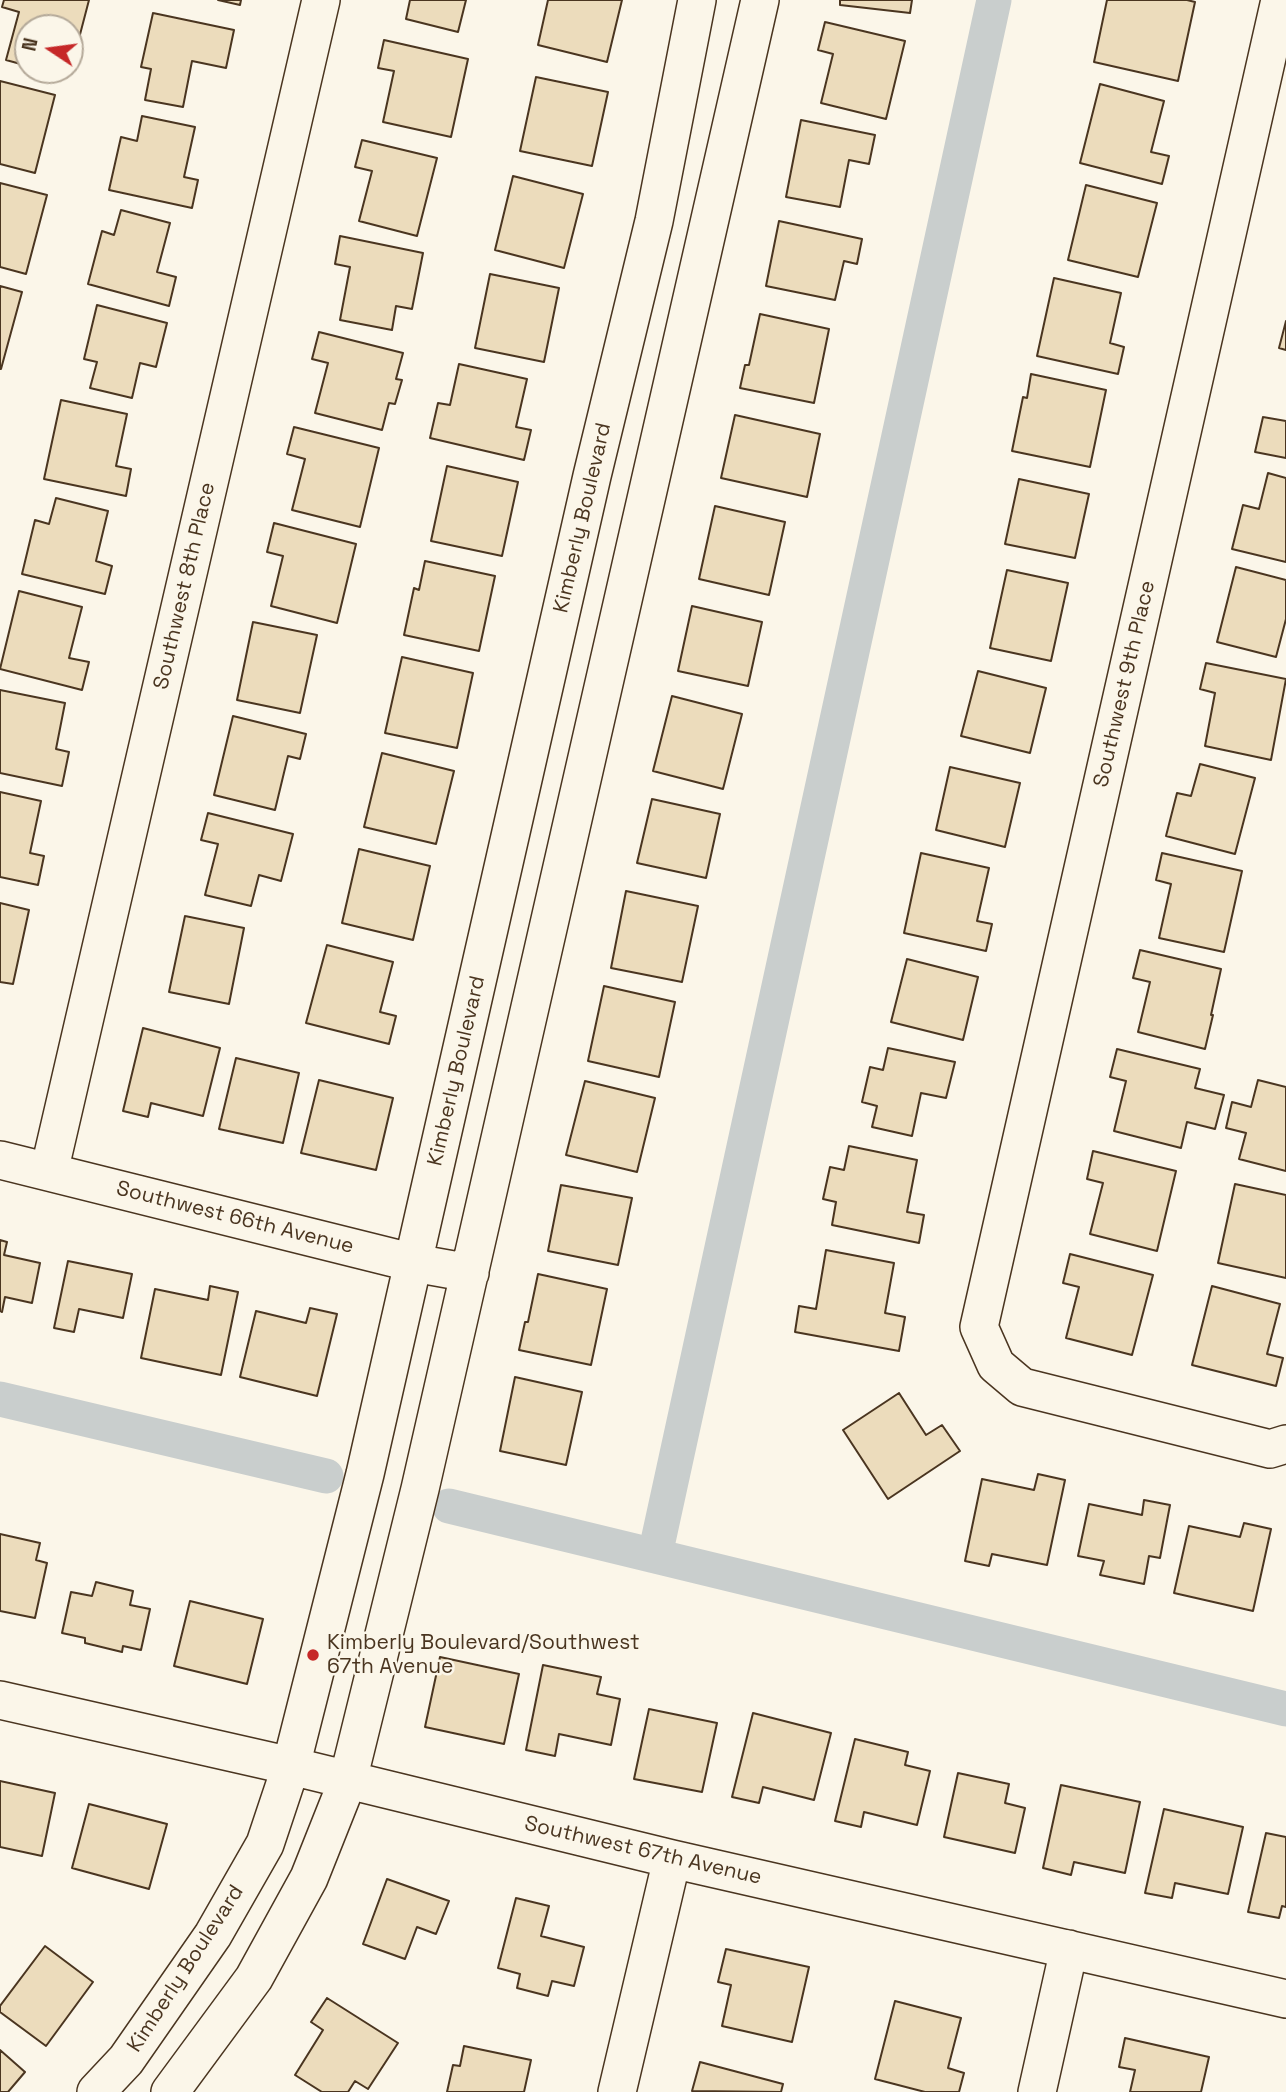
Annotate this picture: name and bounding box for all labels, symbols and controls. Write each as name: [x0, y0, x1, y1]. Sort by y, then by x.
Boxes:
north arrow: [14, 14, 84, 84]
text: N: [16, 36, 44, 54]
street label: Kimberly Boulevard: [549, 421, 617, 615]
street label: Southwest 8th Place: [149, 480, 221, 692]
street label: Southwest 9th Place: [1089, 578, 1161, 790]
street label: Kimberly Boulevard: [423, 974, 491, 1168]
street label: Southwest 66th Avenue: [114, 1176, 356, 1260]
place label: Kimberly Boulevard/Southwest 67th Avenue: [327, 1630, 640, 1680]
marker: Kimberly Boulevard/Southwest 67th Avenue: [305, 1647, 321, 1663]
street label: Southwest 67th Avenue: [522, 1811, 764, 1891]
street label: Kimberly Boulevard: [123, 1881, 249, 2057]

